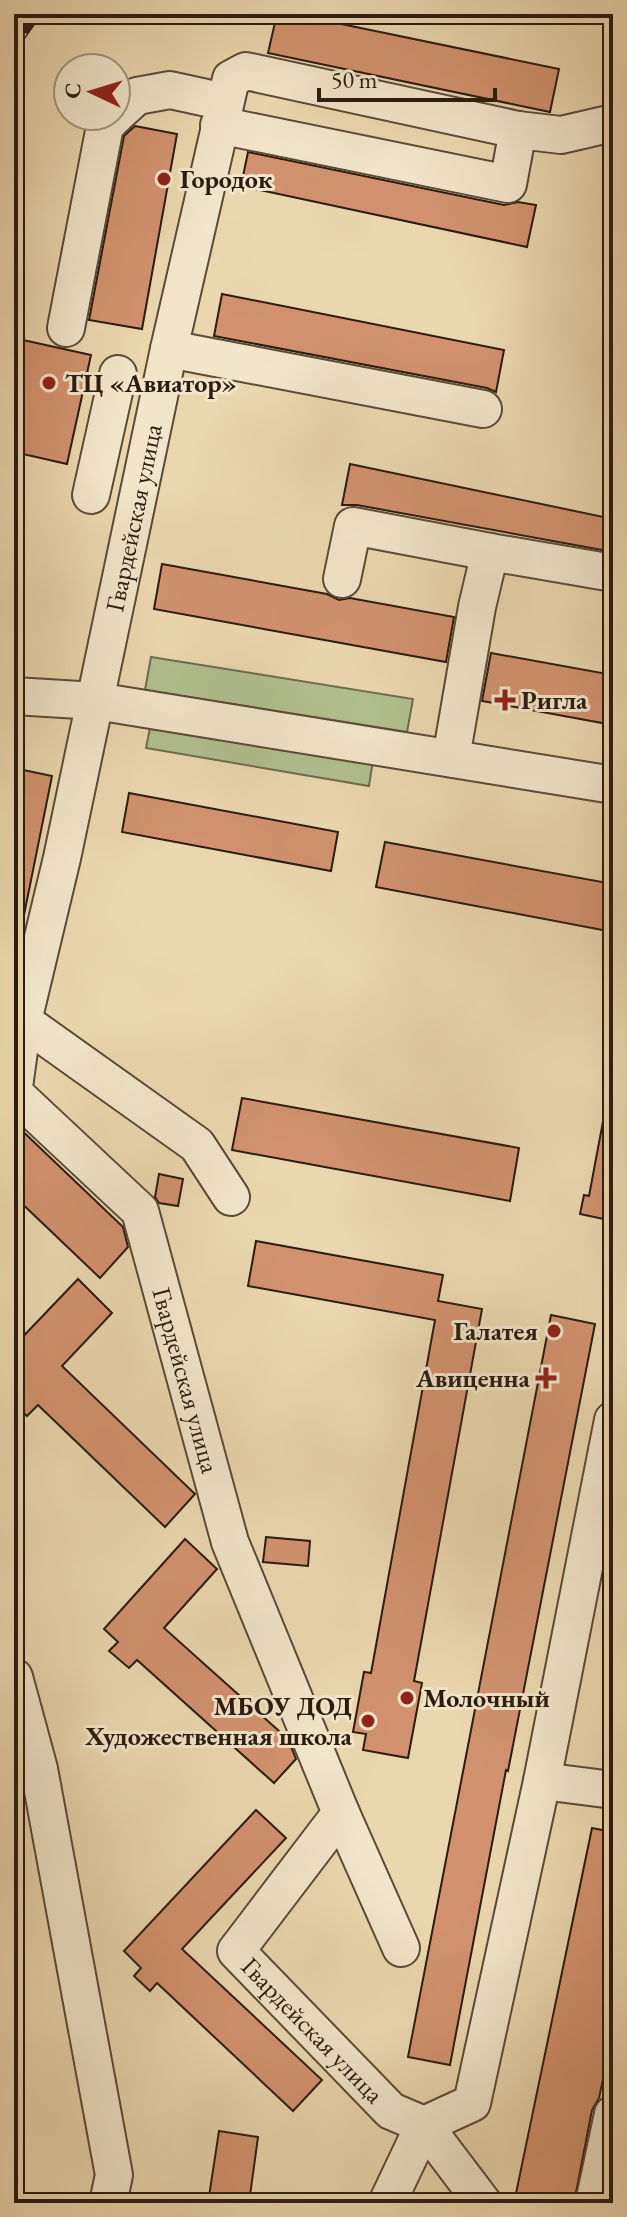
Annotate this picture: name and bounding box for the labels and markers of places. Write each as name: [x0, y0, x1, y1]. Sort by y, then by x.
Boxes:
place label: Городок: [180, 162, 273, 196]
marker: Городок: [155, 170, 173, 188]
place label: ТЦ «Авиатор»: [65, 366, 237, 400]
marker: ТЦ «Авиатор»: [40, 374, 58, 392]
place label: Ригла: [521, 683, 588, 717]
marker: Ригла: [496, 691, 514, 709]
place label: Галатея: [454, 1314, 538, 1348]
marker: Галатея: [545, 1322, 563, 1340]
place label: Авиценна: [415, 1361, 531, 1395]
marker: Авиценна: [537, 1369, 555, 1387]
place label: Молочный: [423, 1681, 550, 1715]
place label: МБОУ ДОД Художественная школа: [84, 1689, 353, 1753]
marker: Молочный: [398, 1689, 416, 1707]
marker: МБОУ ДОД Художественная школа: [359, 1712, 377, 1730]

